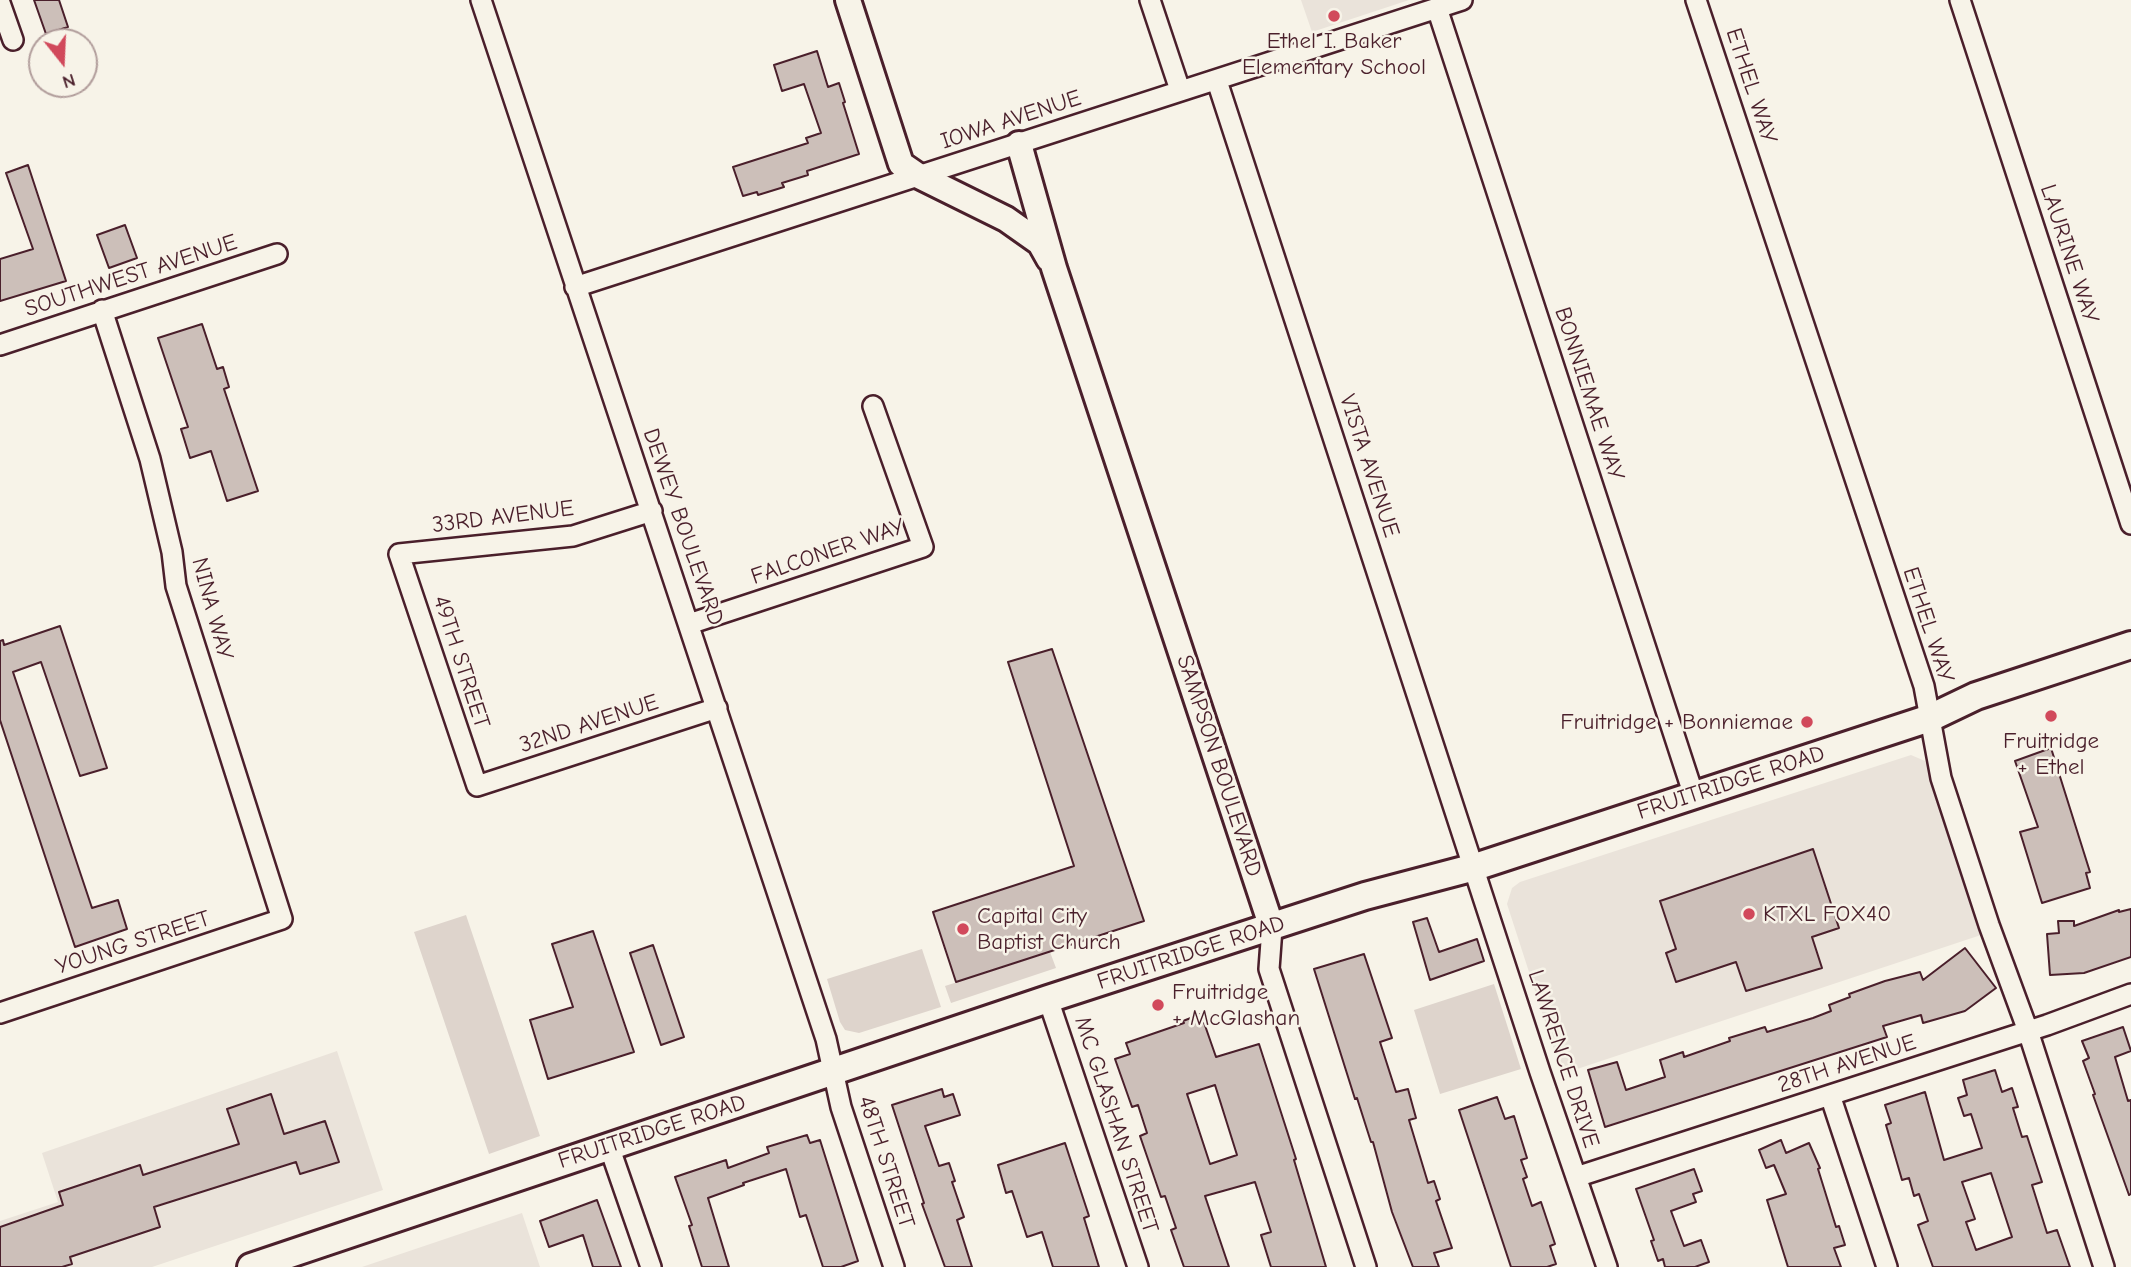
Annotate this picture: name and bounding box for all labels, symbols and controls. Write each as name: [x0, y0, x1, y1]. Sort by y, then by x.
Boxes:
marker: Ethel I. Baker Elementary School: [1326, 8, 1342, 24]
street label: ETHEL WAY: [1719, 25, 1783, 147]
place label: Ethel I. Baker Elementary School: [1242, 27, 1426, 81]
north arrow: [28, 28, 98, 98]
text: N: [60, 69, 78, 93]
street label: IOWA AVENUE: [937, 84, 1085, 156]
street label: LAURINE WAY: [2034, 181, 2104, 327]
street label: SOUTHWEST AVENUE: [21, 229, 241, 323]
street label: BONNIEMAE WAY: [1548, 304, 1630, 484]
street label: VISTA AVENUE: [1333, 391, 1405, 541]
street label: DEWEY BOULEVARD: [636, 425, 730, 629]
street label: 33RD AVENUE: [431, 495, 575, 539]
street label: FALCONER WAY: [747, 513, 909, 591]
street label: NINA WAY: [185, 555, 239, 663]
street label: ETHEL WAY: [1896, 564, 1960, 686]
street label: 49TH STREET: [427, 592, 495, 732]
street label: SAMPSON BOULEVARD: [1170, 652, 1268, 880]
street label: 32ND AVENUE: [516, 689, 662, 759]
place label: Fruitridge + Bonniemae: [1560, 708, 1793, 736]
marker: Fruitridge + Ethel: [2043, 708, 2059, 724]
marker: Fruitridge + Bonniemae: [1799, 714, 1815, 730]
place label: Fruitridge + Ethel: [2003, 727, 2099, 781]
street label: FRUITRIDGE ROAD: [1634, 740, 1828, 826]
place label: KTXL FOX40: [1763, 900, 1891, 928]
place label: Capital City Baptist Church: [977, 902, 1121, 956]
street label: YOUNG STREET: [52, 905, 214, 981]
marker: KTXL FOX40: [1741, 906, 1757, 922]
street label: FRUITRIDGE ROAD: [1094, 910, 1288, 996]
marker: Capital City Baptist Church: [955, 921, 971, 937]
street label: LAWRENCE DRIVE: [1521, 967, 1605, 1151]
place label: Fruitridge + McGlashan: [1172, 978, 1300, 1032]
marker: Fruitridge + McGlashan: [1150, 997, 1166, 1013]
street label: MC GLASHAN STREET: [1068, 1013, 1164, 1237]
street label: 28TH AVENUE: [1774, 1029, 1920, 1099]
street label: FRUITRIDGE ROAD: [555, 1089, 749, 1175]
street label: 48TH STREET: [852, 1092, 920, 1232]

